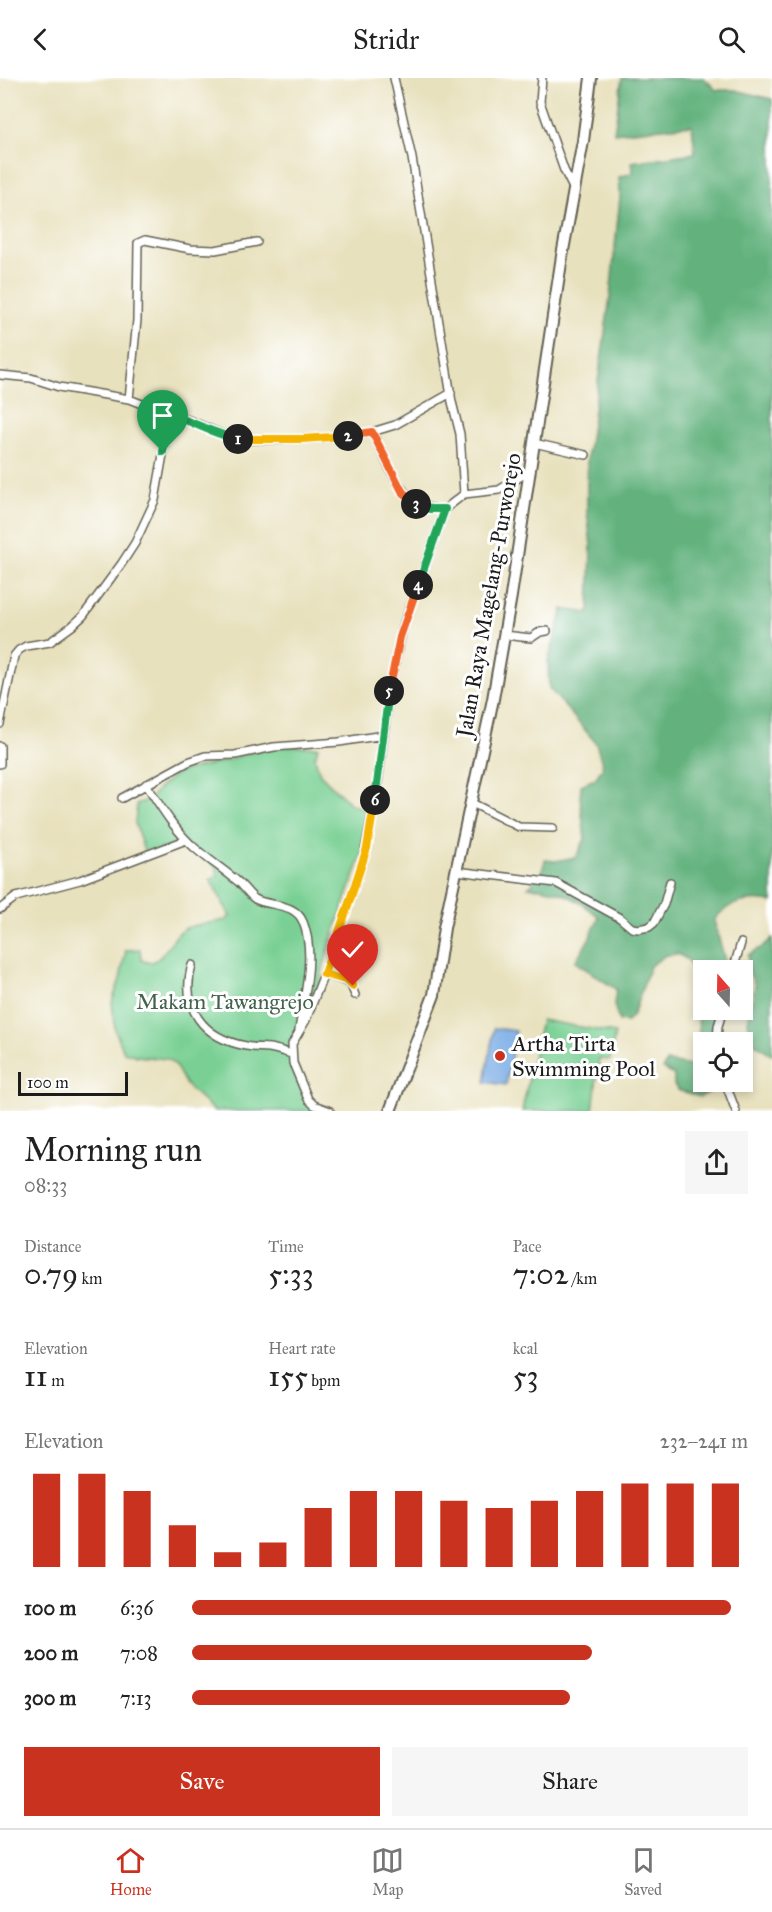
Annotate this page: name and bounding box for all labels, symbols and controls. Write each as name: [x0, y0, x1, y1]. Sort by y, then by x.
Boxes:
icon: back: [24, 23, 57, 56]
text: Stridr: [353, 23, 419, 56]
icon: search: [715, 23, 748, 56]
pin: [137, 390, 188, 452]
icon: arrive: [146, 399, 179, 432]
pin: 2: [333, 421, 363, 451]
pin: 1: [223, 424, 253, 454]
text: 2: [344, 426, 352, 445]
text: 1: [235, 429, 241, 448]
street label: Jalan Raya Magelang-Purworejo: [450, 451, 527, 741]
pin: 3: [401, 489, 431, 519]
text: 3: [413, 494, 419, 513]
pin: 4: [403, 570, 433, 600]
text: 4: [414, 575, 422, 594]
pin: 5: [374, 676, 404, 706]
text: 5: [385, 681, 393, 700]
pin: 6: [360, 785, 390, 815]
text: 6: [371, 790, 379, 809]
pin: [327, 924, 378, 986]
icon: check: [336, 933, 369, 966]
north arrow: [693, 960, 753, 1020]
map controls: [693, 960, 753, 1092]
park label: Makam Tawangrejo: [136, 988, 314, 1015]
place label: Artha Tirta Swimming Pool: [511, 1030, 655, 1082]
button: locate: [693, 1032, 753, 1092]
marker: Artha Tirta Swimming Pool: [493, 1049, 507, 1063]
scale bar: [18, 1069, 128, 1097]
text: 100 m: [27, 1073, 69, 1092]
text: Morning run: [24, 1130, 202, 1170]
button: share: [685, 1131, 748, 1194]
text: 08:33: [24, 1173, 67, 1197]
text: Distance: [24, 1237, 81, 1256]
text: Time: [268, 1237, 304, 1256]
text: Pace: [513, 1237, 542, 1256]
text: 0.79: [24, 1256, 78, 1292]
text: 5:33: [268, 1256, 314, 1292]
text: 7:02: [513, 1256, 568, 1292]
text: km: [78, 1269, 102, 1288]
text: /km: [568, 1269, 597, 1288]
text: Elevation: [24, 1339, 88, 1358]
text: Heart rate: [268, 1339, 336, 1358]
text: kcal: [513, 1339, 538, 1358]
text: 11: [24, 1358, 48, 1394]
text: 155: [268, 1358, 308, 1394]
text: 53: [513, 1358, 539, 1394]
text: m: [48, 1371, 65, 1390]
text: bpm: [308, 1371, 340, 1390]
text: Elevation: [24, 1429, 103, 1453]
text: 232–241 m: [660, 1429, 748, 1453]
text: 100 m: [24, 1596, 76, 1620]
text: 6:36: [120, 1596, 154, 1620]
text: 200 m: [24, 1641, 78, 1665]
text: 7:08: [120, 1641, 158, 1665]
text: 300 m: [24, 1686, 76, 1710]
text: 7:13: [120, 1686, 152, 1710]
button: Save: [24, 1747, 380, 1816]
button: Share: [392, 1747, 748, 1816]
tab: Home: [110, 1844, 152, 1899]
tab: Map: [371, 1844, 404, 1899]
tab: Saved: [624, 1844, 662, 1899]

